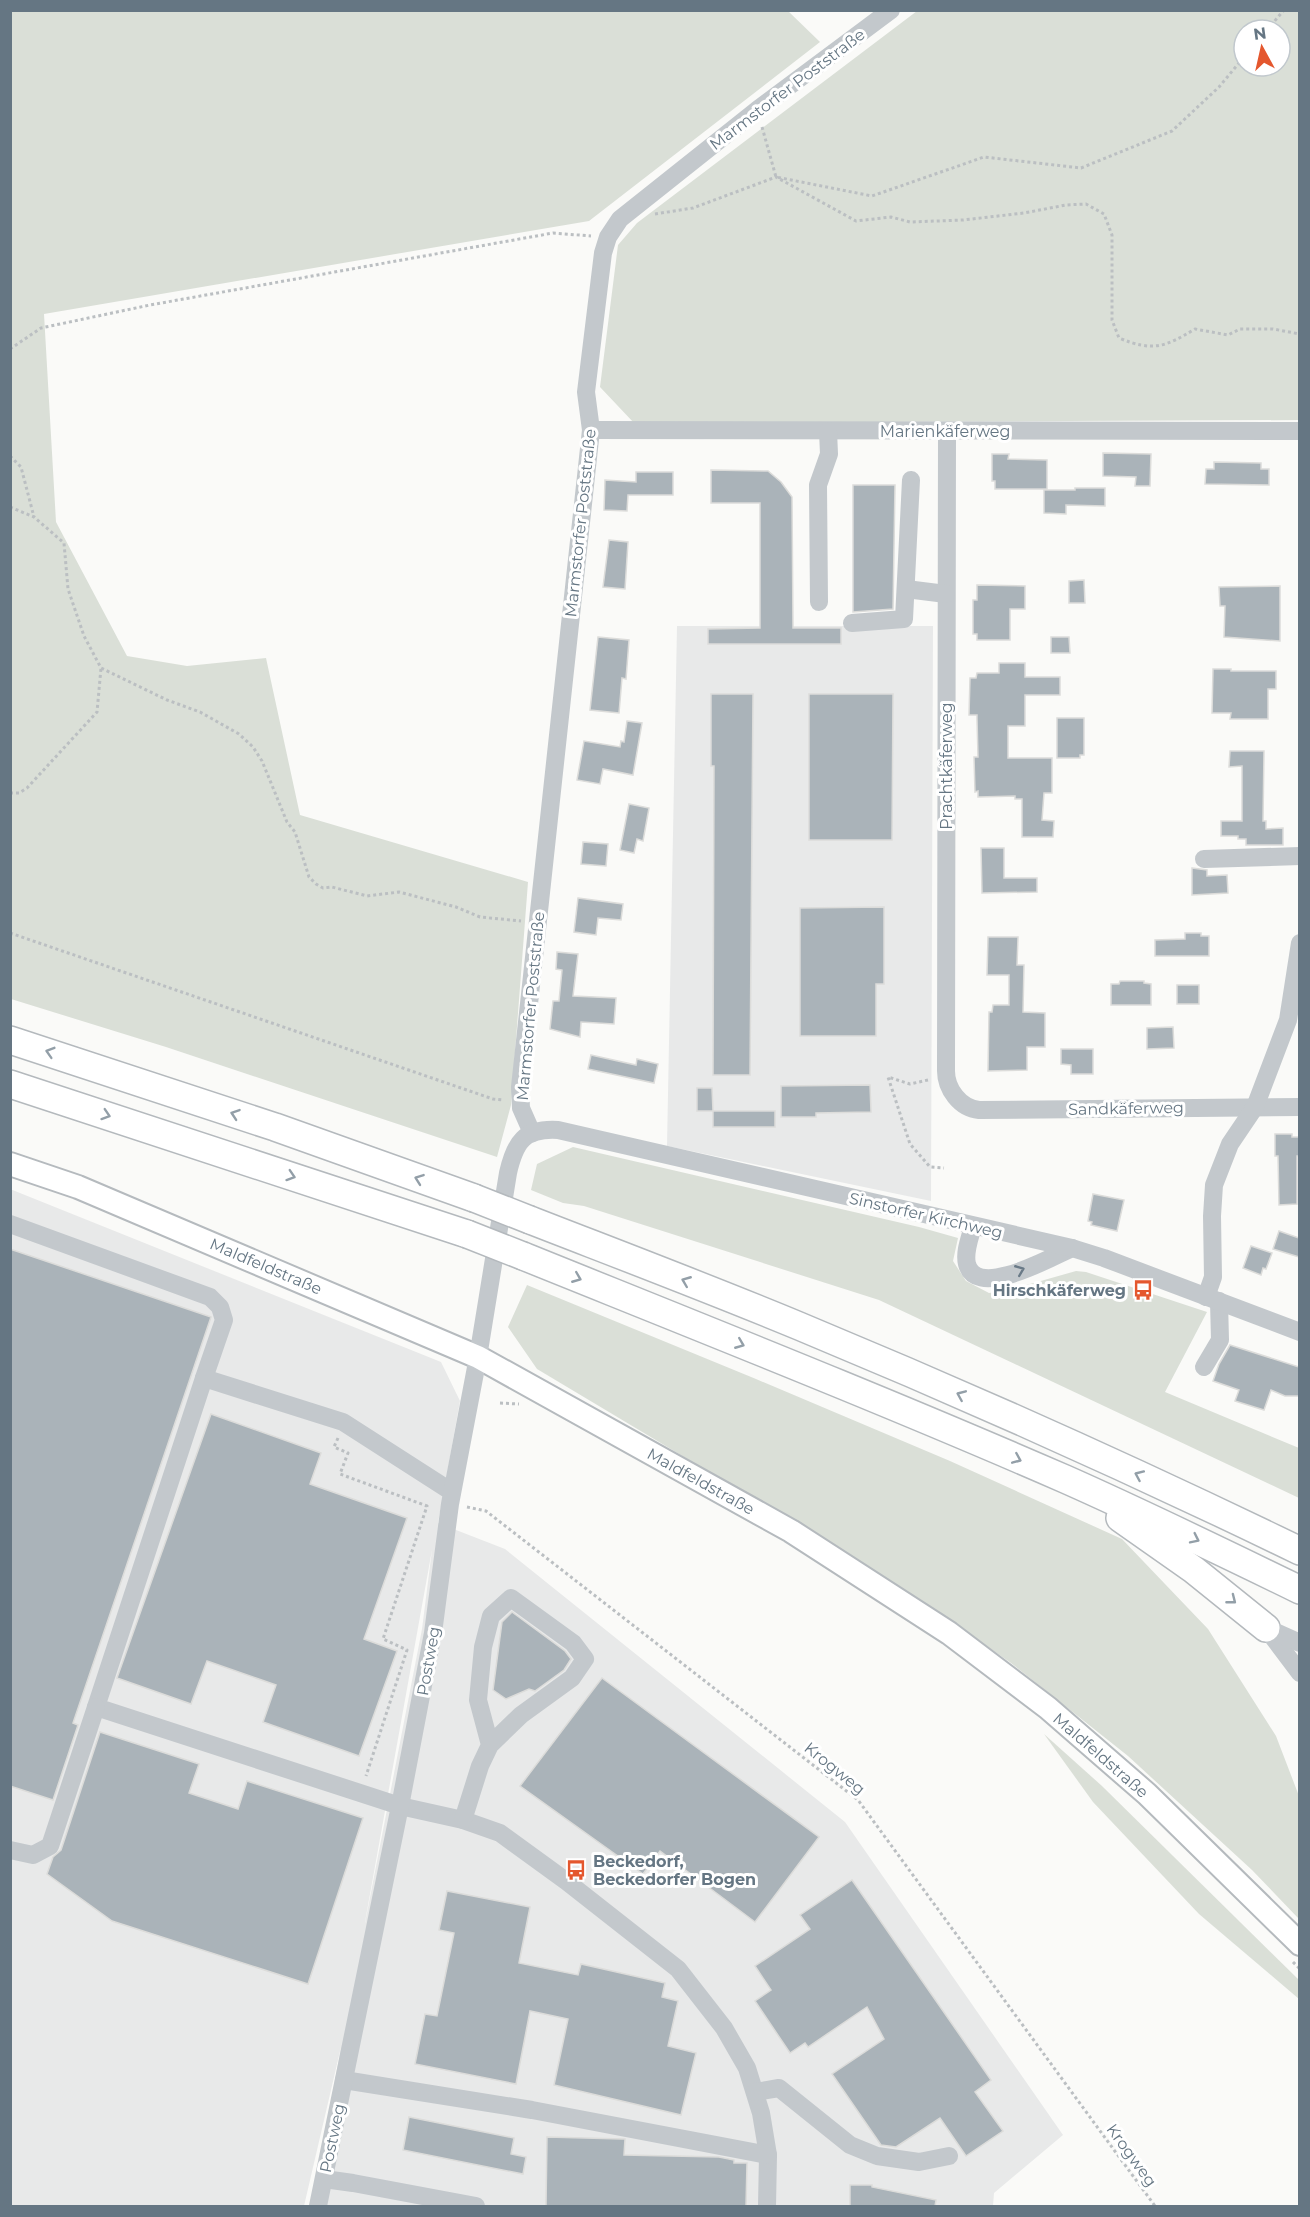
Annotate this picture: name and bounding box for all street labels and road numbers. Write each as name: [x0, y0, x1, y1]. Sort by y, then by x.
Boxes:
street label: Marmstorfer Poststraße: [706, 25, 869, 154]
street label: Marienkäferweg: [880, 422, 1010, 441]
street label: Marmstorfer Poststraße: [561, 428, 600, 618]
street label: Prachtkäferweg: [937, 702, 956, 830]
street label: Marmstorfer Poststraße: [513, 911, 548, 1101]
street label: Sandkäferweg: [1068, 1098, 1184, 1119]
street label: Sinstorfer Kirchweg: [847, 1189, 1004, 1242]
street label: Maldfeldstraße: [207, 1234, 325, 1299]
street label: Maldfeldstraße: [644, 1444, 758, 1519]
street label: Postweg: [413, 1625, 444, 1697]
street label: Maldfeldstraße: [1049, 1709, 1152, 1802]
street label: Krogweg: [800, 1738, 869, 1799]
street label: Postweg: [316, 2102, 349, 2174]
street label: Krogweg: [1102, 2120, 1161, 2190]

